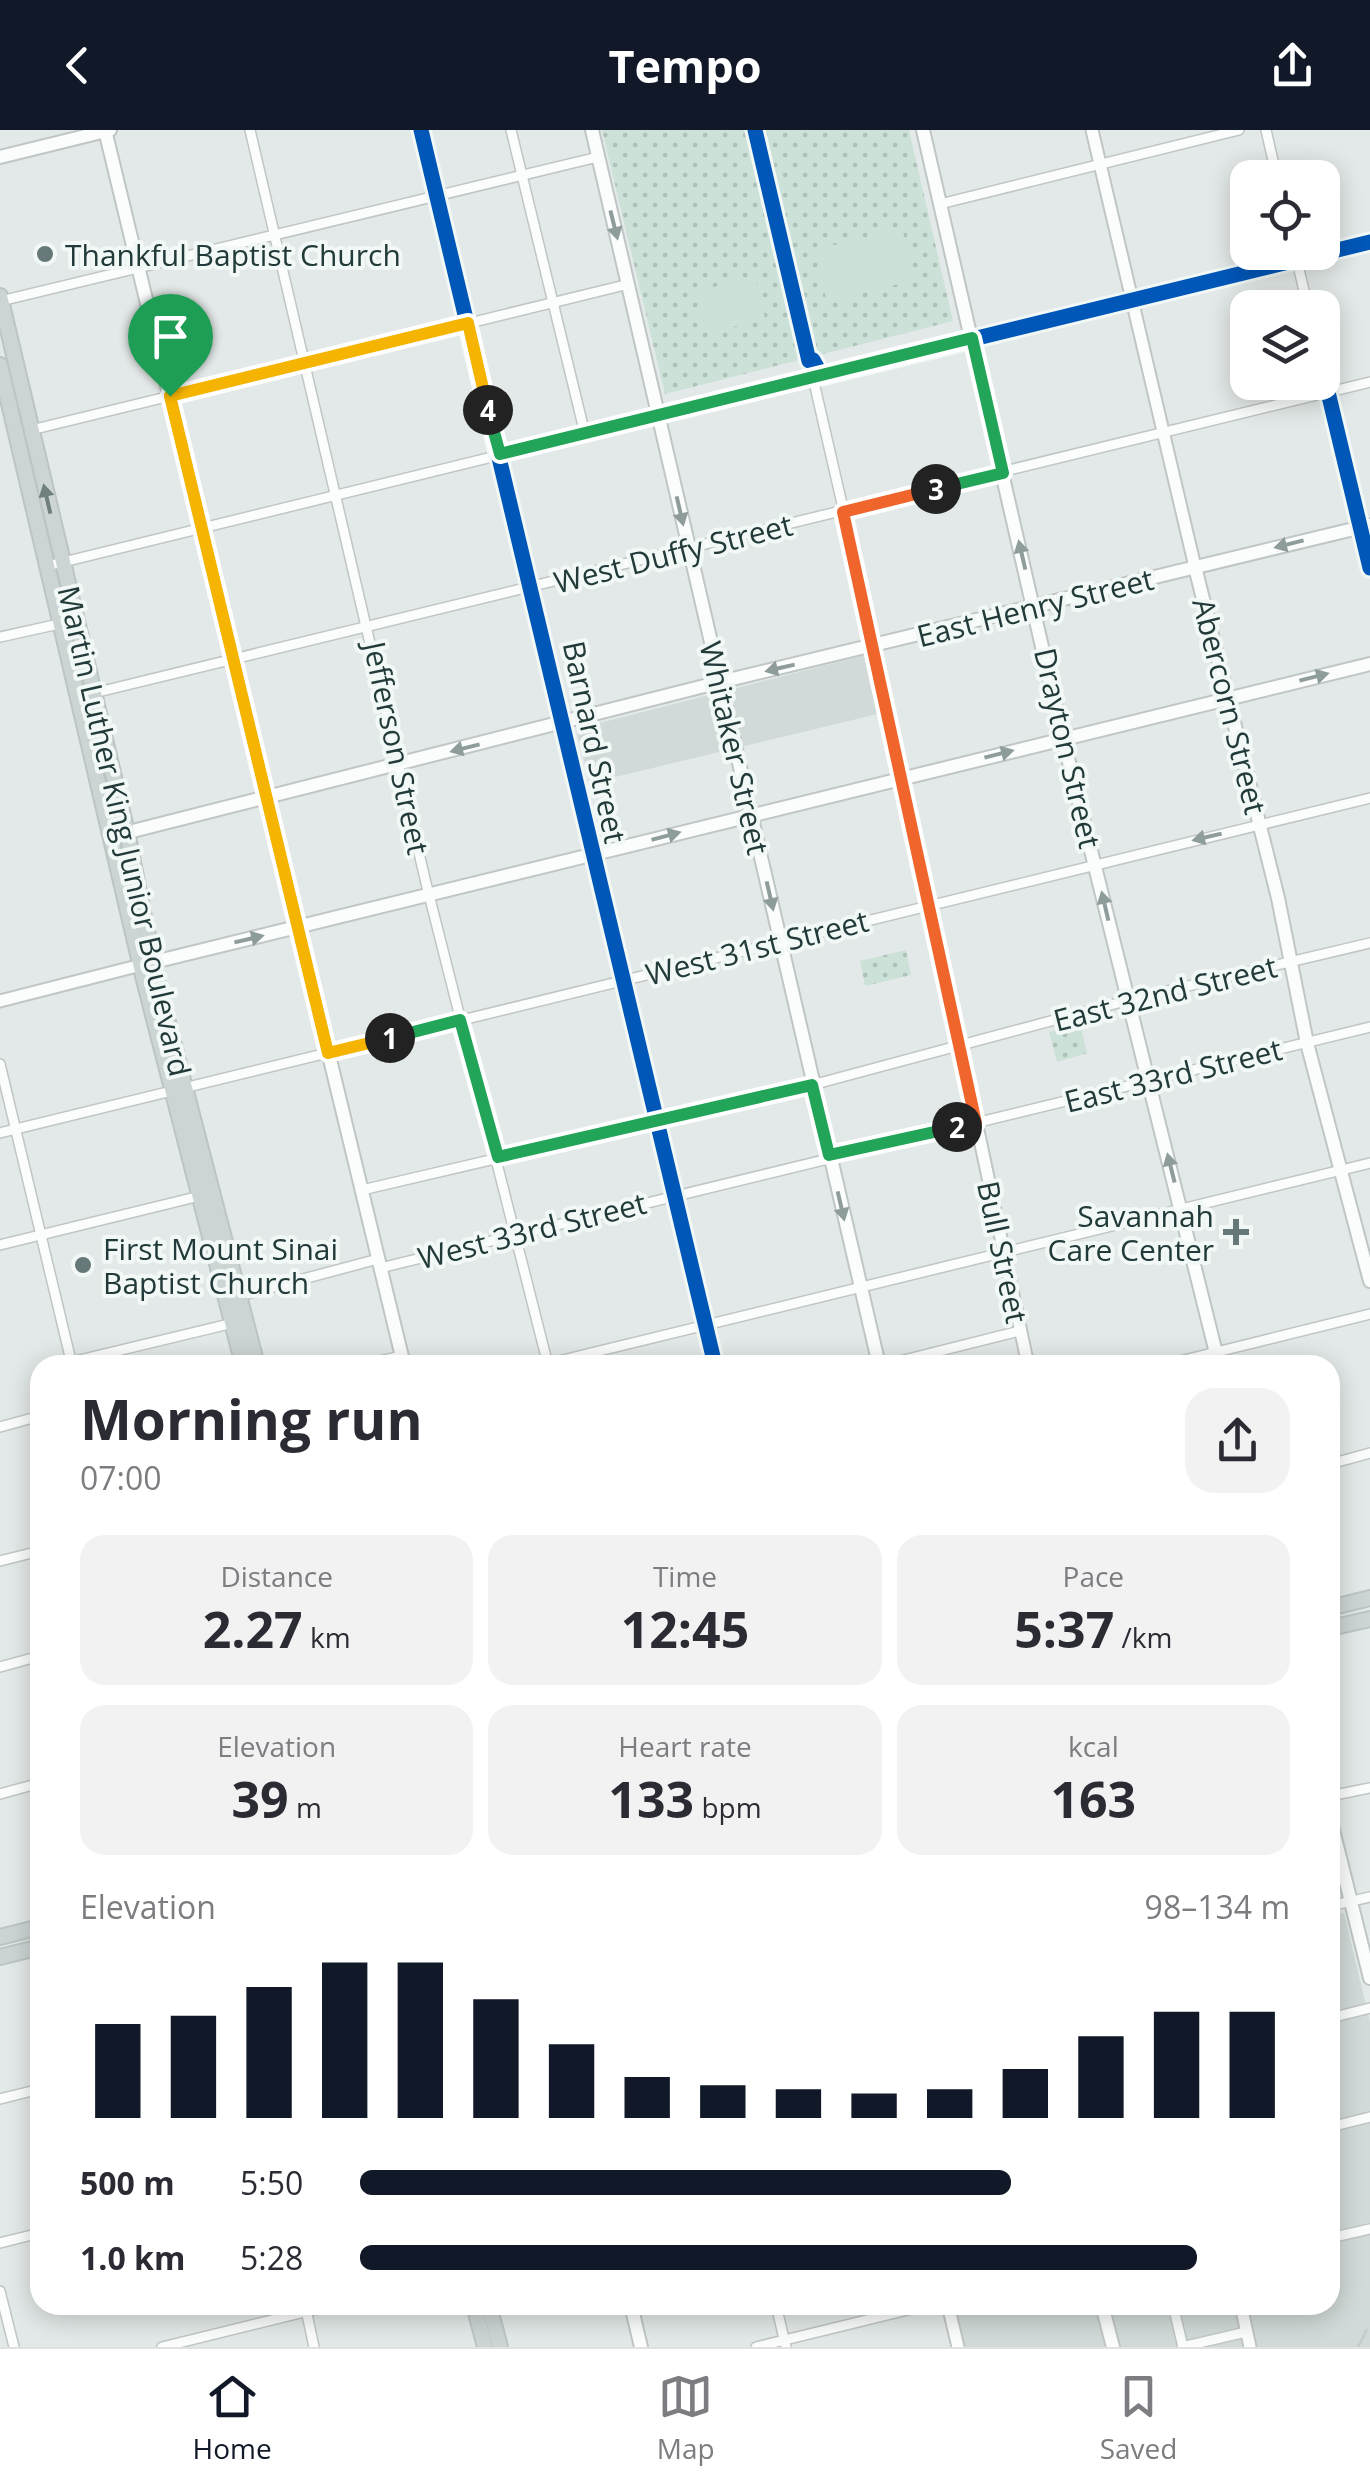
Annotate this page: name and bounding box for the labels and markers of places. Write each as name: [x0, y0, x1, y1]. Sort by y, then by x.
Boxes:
place label: Thankful Baptist Church: [65, 234, 401, 275]
marker: Thankful Baptist Church: [34, 243, 56, 265]
pin: [128, 294, 213, 397]
pin: 4: [463, 385, 513, 435]
pin: 3: [911, 464, 961, 514]
pin: 1: [365, 1013, 415, 1063]
pin: 2: [932, 1102, 982, 1152]
place label: Savannah Care Center: [1048, 1195, 1214, 1270]
marker: Savannah Care Center: [1223, 1219, 1249, 1245]
place label: First Mount Sinai Baptist Church: [103, 1228, 338, 1303]
marker: First Mount Sinai Baptist Church: [72, 1254, 94, 1276]

